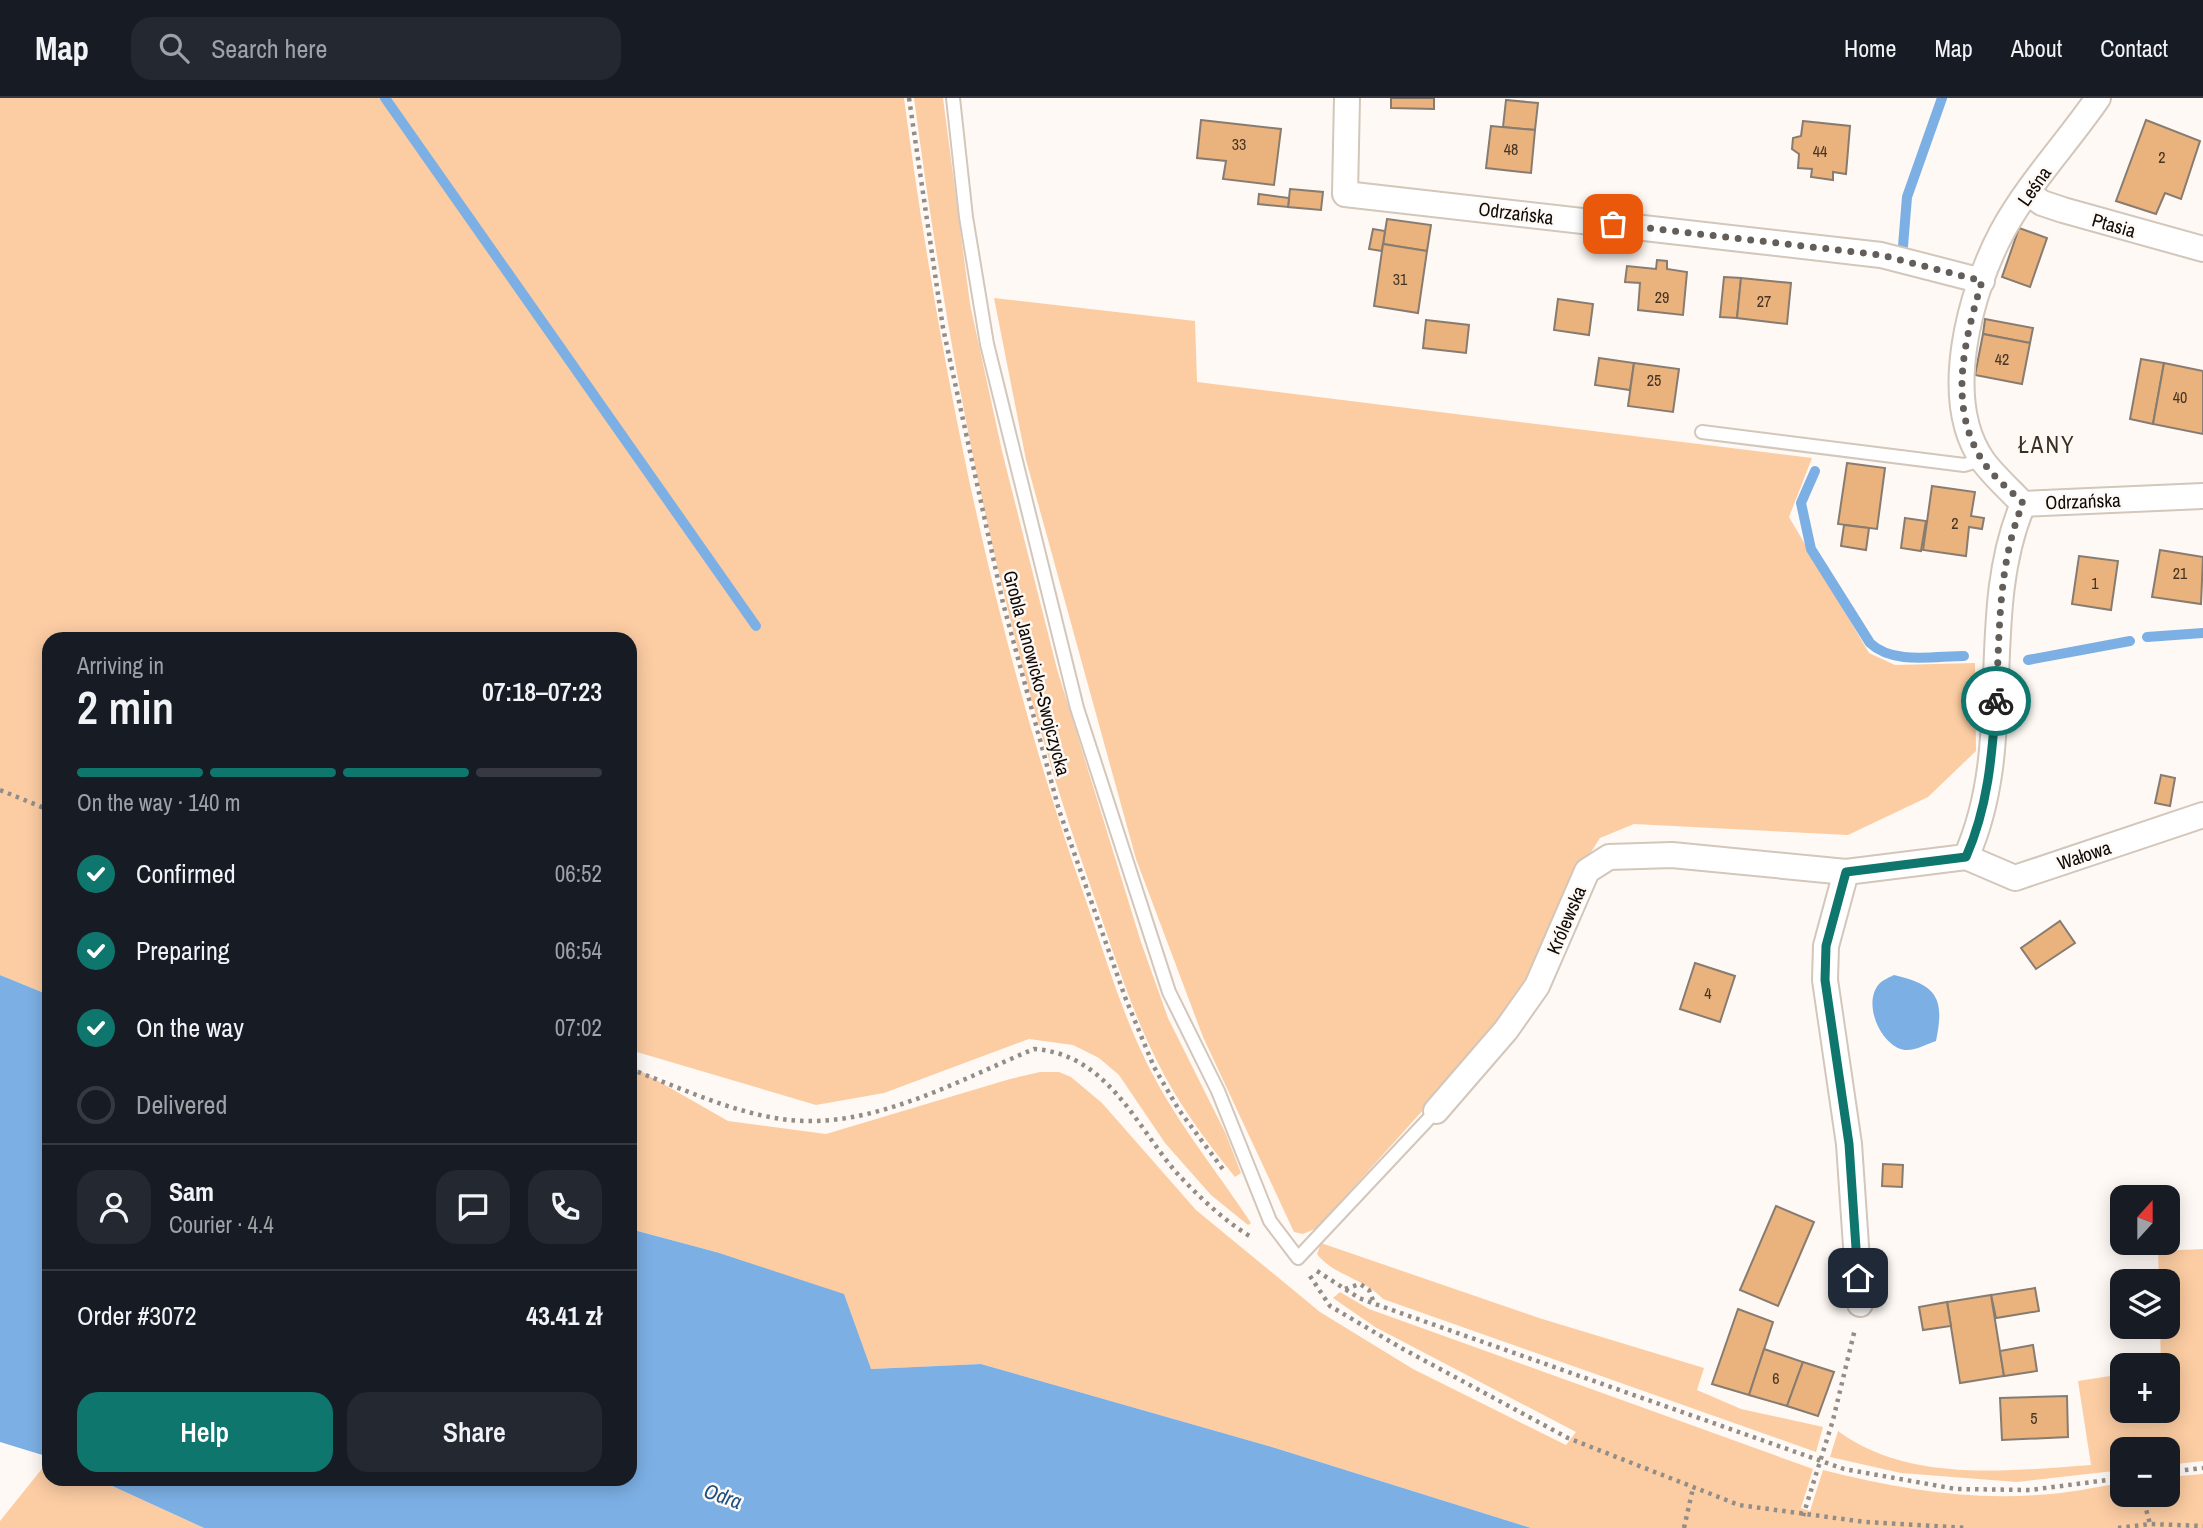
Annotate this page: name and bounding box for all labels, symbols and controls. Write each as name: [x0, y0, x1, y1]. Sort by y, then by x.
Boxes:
search box: [131, 17, 621, 80]
text: Map: [35, 26, 89, 70]
icon: search: [155, 29, 193, 67]
text: Search here: [211, 31, 327, 66]
text: Home: [1844, 32, 1896, 64]
text: Map: [1934, 32, 1973, 64]
text: About: [2011, 32, 2062, 64]
text: Contact: [2100, 32, 2168, 64]
house number: 33: [1232, 133, 1246, 155]
house number: 48: [1504, 138, 1518, 160]
house number: 44: [1813, 140, 1827, 162]
house number: 2: [2158, 146, 2166, 168]
street label: Leśna: [2011, 161, 2057, 211]
pin: [1583, 194, 1643, 254]
street label: Odrzańska: [1477, 196, 1555, 231]
icon: bag: [1594, 205, 1632, 243]
street label: Ptasia: [2089, 206, 2139, 244]
house number: 31: [1393, 268, 1408, 290]
house number: 29: [1655, 286, 1669, 308]
house number: 27: [1757, 290, 1771, 312]
house number: 42: [1995, 348, 2009, 370]
house number: 25: [1647, 369, 1661, 391]
house number: 40: [2173, 386, 2187, 408]
district label: ŁANY: [2018, 429, 2076, 460]
street label: Odrzańska: [2045, 487, 2121, 515]
house number: 2: [1951, 512, 1959, 534]
house number: 21: [2173, 562, 2188, 584]
street label: Grobla Janowicko-Swojczycka: [997, 568, 1077, 779]
house number: 1: [2091, 572, 2099, 594]
text: Arriving in: [77, 650, 164, 681]
courier: [1961, 666, 2031, 736]
text: 07:18–07:23: [482, 674, 602, 709]
text: 2 min: [77, 676, 174, 738]
icon: bike: [1977, 682, 2015, 720]
text: On the way · 140 m: [77, 787, 241, 818]
street label: Wałowa: [2054, 834, 2114, 876]
icon: check: [77, 855, 115, 893]
text: Confirmed: [136, 856, 236, 891]
text: 06:52: [555, 858, 602, 889]
street label: Królewska: [1540, 882, 1592, 958]
icon: check: [77, 932, 115, 970]
text: Preparing: [136, 933, 230, 968]
text: 06:54: [555, 935, 602, 966]
house number: 4: [1704, 982, 1712, 1004]
icon: check: [77, 1009, 115, 1047]
text: On the way: [136, 1010, 244, 1045]
text: 07:02: [555, 1012, 602, 1043]
text: Delivered: [136, 1087, 227, 1122]
button: person: [77, 1170, 151, 1244]
button: chat: [436, 1170, 510, 1244]
button: phone: [528, 1170, 602, 1244]
text: Sam: [169, 1174, 214, 1209]
north arrow: [2110, 1185, 2180, 1255]
map controls: [2110, 1185, 2180, 1507]
text: Courier · 4.4: [169, 1209, 274, 1240]
pin: [1828, 1248, 1888, 1308]
icon: home: [1839, 1259, 1877, 1297]
button: layers: [2110, 1269, 2180, 1339]
text: Order #3072: [77, 1298, 197, 1333]
text: 43.41 zł: [526, 1298, 602, 1333]
button: +: [2110, 1353, 2180, 1423]
house number: 6: [1772, 1367, 1780, 1389]
button: Help: [77, 1392, 333, 1472]
button: Share: [347, 1392, 602, 1472]
house number: 5: [2030, 1407, 2038, 1429]
button: −: [2110, 1437, 2180, 1507]
water label: Odra: [700, 1476, 746, 1516]

